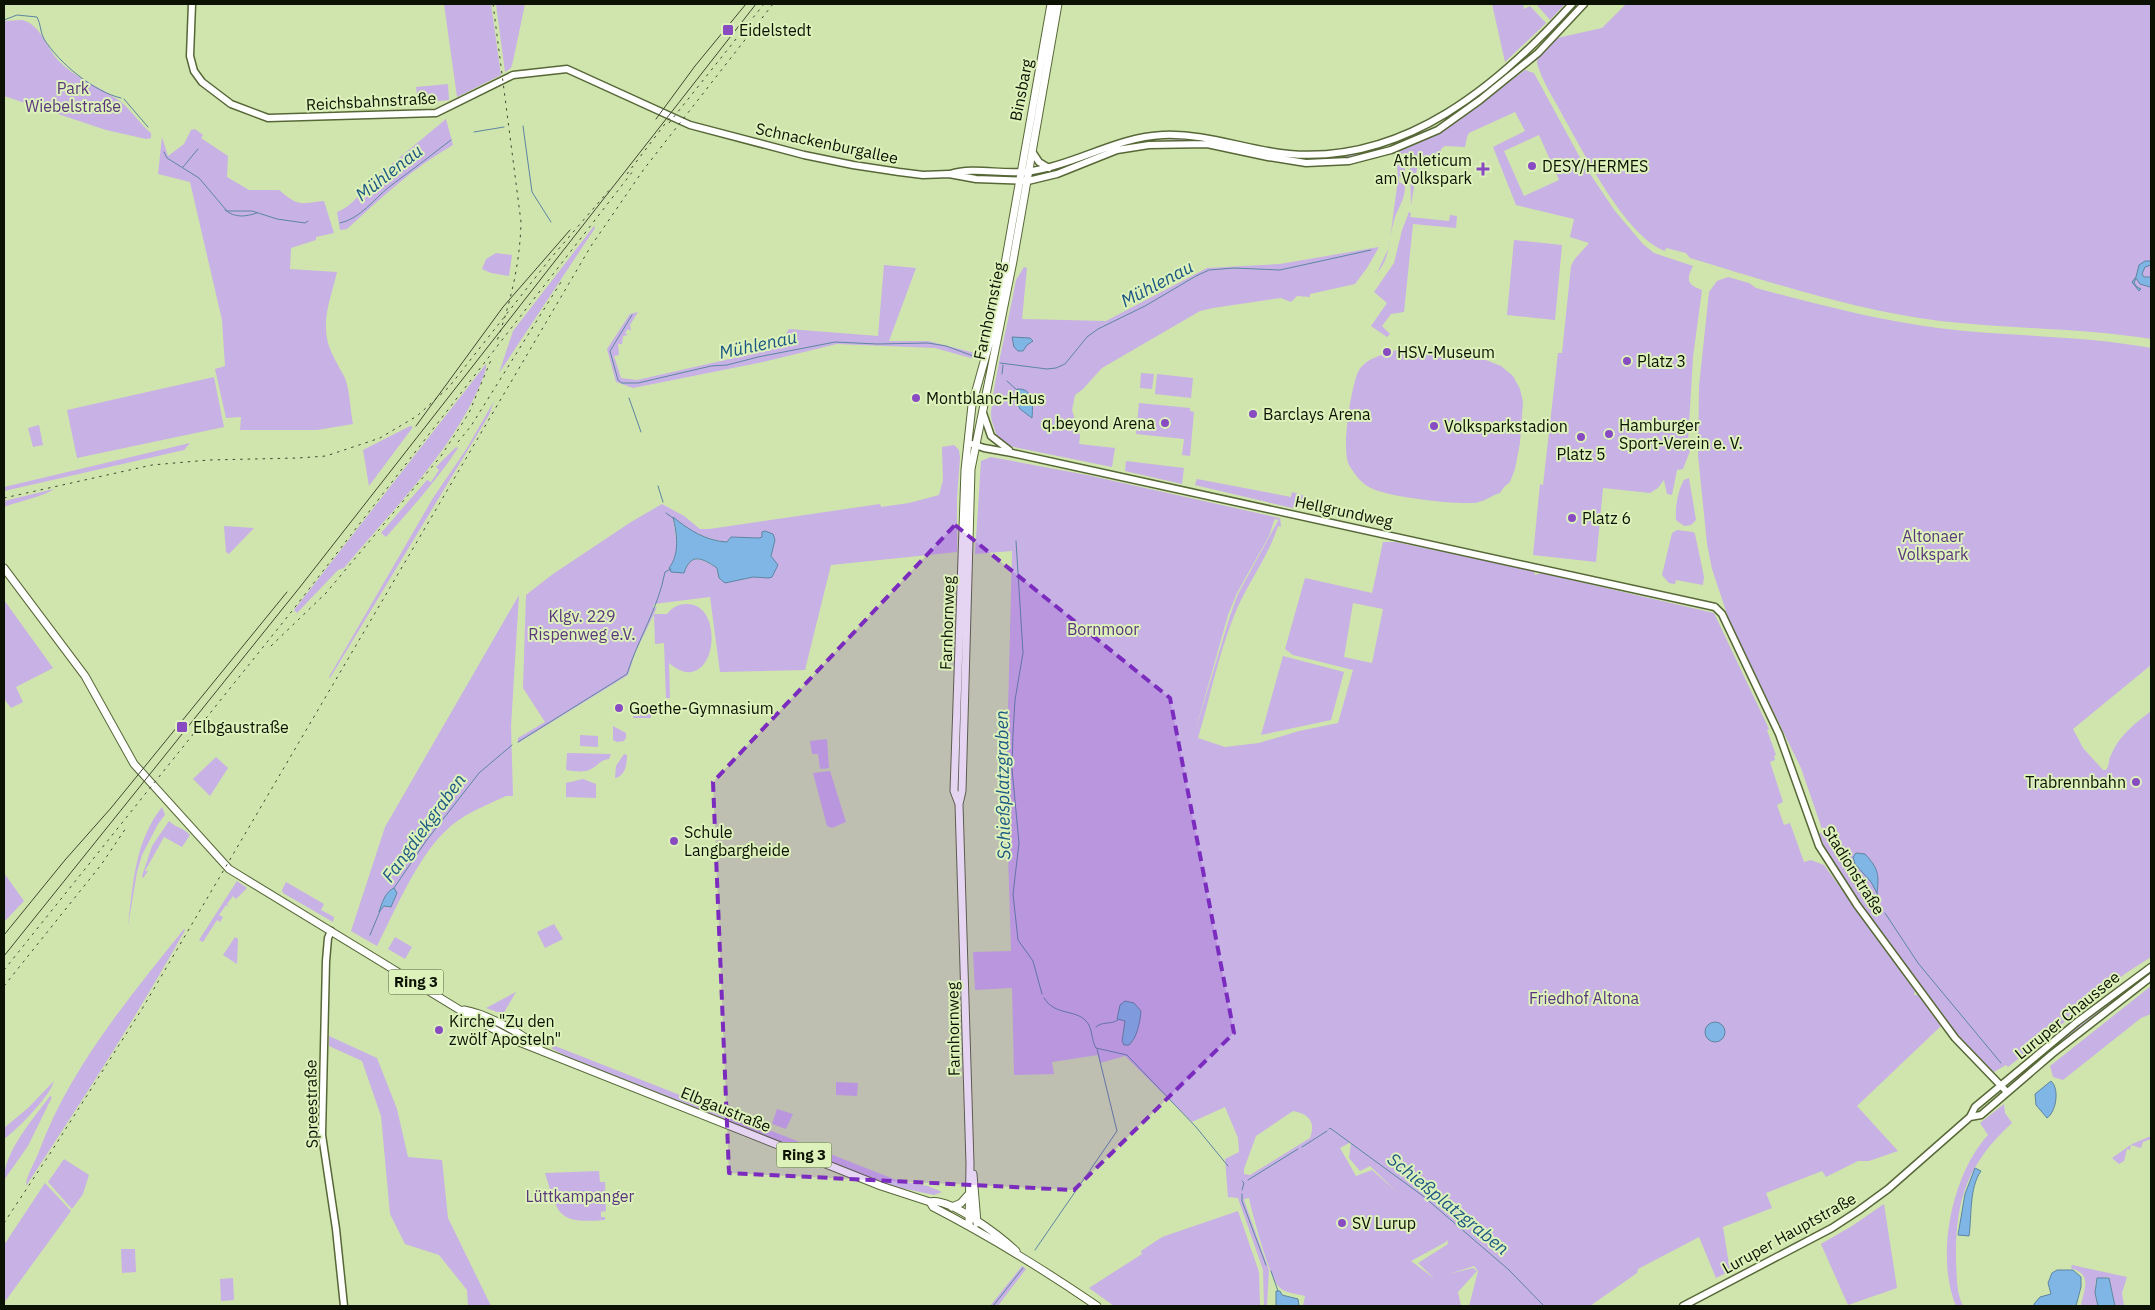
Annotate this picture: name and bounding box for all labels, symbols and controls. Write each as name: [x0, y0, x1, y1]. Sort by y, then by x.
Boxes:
place label: Eidelstedt: [739, 20, 812, 40]
marker: Eidelstedt: [721, 23, 735, 37]
street label: Binsbarg: [1005, 57, 1037, 123]
park label: Park Wiebelstraße: [25, 78, 121, 116]
street label: Reichsbahnstraße: [305, 88, 437, 114]
street label: Schnackenburgallee: [754, 118, 900, 168]
water label: Mühlenau: [350, 139, 427, 206]
place label: Athleticum am Volkspark: [1375, 150, 1473, 188]
place label: DESY/HERMES: [1542, 156, 1648, 176]
marker: DESY/HERMES: [1526, 160, 1538, 172]
marker: Athleticum am Volkspark: [1476, 162, 1490, 176]
water label: Mühlenau: [1116, 255, 1197, 312]
street label: Farnhornstieg: [969, 260, 1009, 362]
water label: Mühlenau: [717, 325, 799, 364]
place label: HSV-Museum: [1397, 342, 1495, 362]
marker: HSV-Museum: [1381, 346, 1393, 358]
place label: Platz 3: [1637, 351, 1686, 371]
marker: Platz 3: [1621, 355, 1633, 367]
place label: Montblanc-Haus: [926, 388, 1045, 408]
marker: Montblanc-Haus: [910, 392, 922, 404]
place label: Barclays Arena: [1263, 404, 1371, 424]
marker: Barclays Arena: [1247, 408, 1259, 420]
place label: q.beyond Arena: [1042, 413, 1155, 433]
place label: Hamburger Sport-Verein e. V.: [1619, 415, 1743, 453]
place label: Volksparkstadion: [1444, 416, 1568, 436]
marker: q.beyond Arena: [1159, 417, 1171, 429]
marker: Volksparkstadion: [1428, 420, 1440, 432]
marker: Hamburger Sport-Verein e. V.: [1603, 428, 1615, 440]
marker: Platz 5: [1575, 431, 1587, 443]
place label: Platz 5: [1556, 444, 1606, 464]
street label: Hellgrundweg: [1293, 491, 1395, 531]
place label: Platz 6: [1582, 508, 1631, 528]
marker: Platz 6: [1566, 512, 1578, 524]
park label: Altonaer Volkspark: [1898, 526, 1969, 564]
street label: Farnhornweg: [935, 575, 959, 670]
park label: Klgv. 229 Rispenweg e.V.: [528, 606, 636, 644]
park label: Bornmoor: [1067, 619, 1139, 639]
place label: Goethe-Gymnasium: [629, 698, 774, 718]
marker: Goethe-Gymnasium: [613, 702, 625, 714]
water label: Schießplatzgraben: [990, 710, 1015, 860]
place label: Elbgaustraße: [193, 717, 289, 737]
marker: Elbgaustraße: [175, 720, 189, 734]
water label: Fangdiekgraben: [377, 769, 471, 886]
place label: Trabrennbahn: [2025, 772, 2126, 792]
marker: Trabrennbahn: [2130, 776, 2142, 788]
place label: Schule Langbargheide: [684, 822, 790, 860]
street label: Stadionstraße: [1819, 822, 1889, 918]
marker: Schule Langbargheide: [668, 835, 680, 847]
street label: Luruper Chaussee: [2010, 966, 2124, 1063]
road number: Ring 3: [388, 970, 444, 994]
street label: Farnhornweg: [942, 981, 964, 1076]
park label: Friedhof Altona: [1529, 988, 1640, 1008]
place label: Kirche "Zu den zwölf Aposteln": [449, 1011, 561, 1049]
marker: Kirche "Zu den zwölf Aposteln": [433, 1024, 445, 1036]
street label: Spreestraße: [300, 1059, 322, 1148]
street label: Elbgaustraße: [678, 1082, 774, 1136]
road number: Ring 3: [776, 1142, 832, 1168]
water label: Schießplatzgraben: [1383, 1148, 1514, 1260]
park label: Lüttkampanger: [526, 1186, 635, 1206]
street label: Luruper Hauptstraße: [1719, 1188, 1860, 1278]
place label: SV Lurup: [1352, 1213, 1416, 1233]
marker: SV Lurup: [1336, 1217, 1348, 1229]

